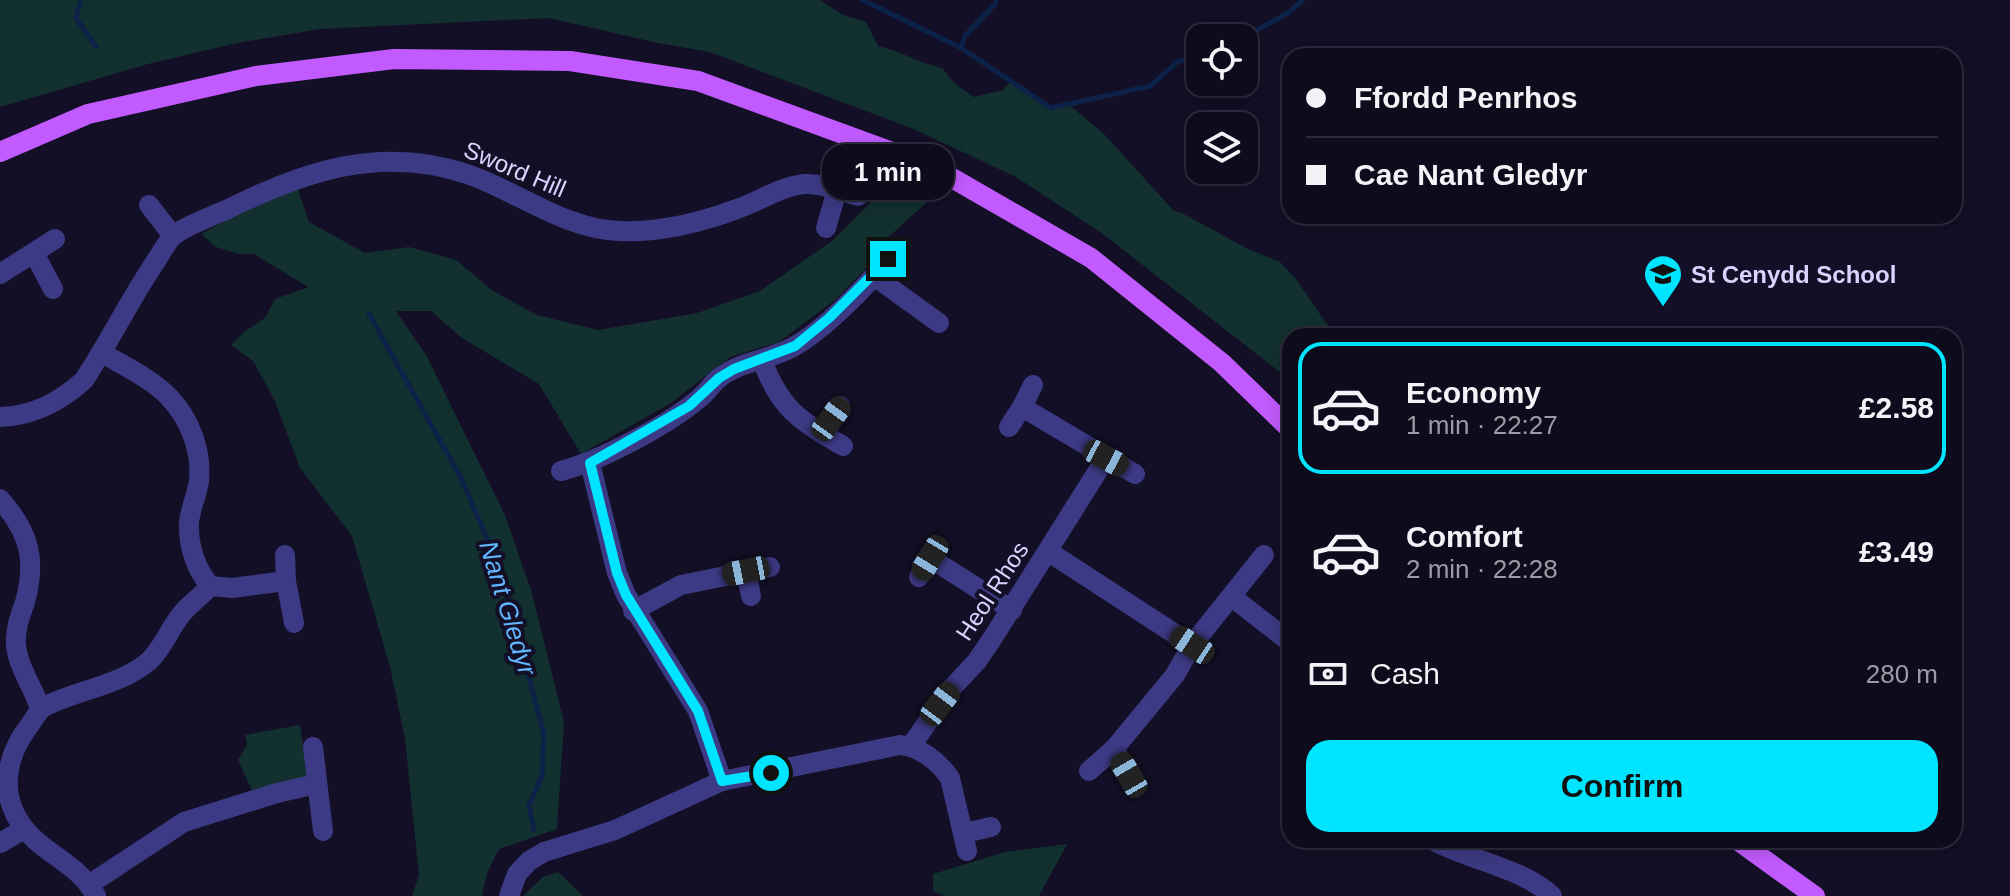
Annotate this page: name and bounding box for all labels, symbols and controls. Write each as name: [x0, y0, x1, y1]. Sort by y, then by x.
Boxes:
map controls: [1186, 24, 1258, 184]
button: locate: [1186, 24, 1258, 96]
text: Ffordd Penrhos: [1354, 81, 1577, 114]
button: layers: [1186, 112, 1258, 184]
street label: Sword Hill: [460, 135, 570, 203]
callout: 1 min: [822, 143, 954, 199]
text: 1 min: [854, 157, 922, 187]
text: Cae Nant Gledyr: [1354, 158, 1587, 191]
route end: [870, 241, 906, 277]
school or university icon: St Cenydd School: [1642, 253, 1684, 308]
place label: St Cenydd School: [1691, 261, 1896, 288]
icon: car: [1310, 372, 1382, 444]
text: Economy: [1406, 376, 1541, 409]
text: £2.58: [1859, 391, 1934, 424]
car: [807, 393, 855, 445]
text: 1 min · 22:27: [1406, 410, 1558, 440]
car: [1079, 436, 1133, 480]
icon: car: [1310, 516, 1382, 588]
text: Comfort: [1406, 520, 1523, 553]
car: [907, 531, 953, 585]
text: £3.49: [1859, 535, 1934, 568]
water label: Nant Gledyr: [473, 537, 543, 680]
street label: Heol Rhos: [950, 537, 1034, 645]
text: 2 min · 22:28: [1406, 554, 1558, 584]
car: [720, 555, 772, 587]
car: [1165, 622, 1219, 668]
icon: cash: [1306, 652, 1350, 696]
text: Cash: [1370, 657, 1440, 690]
text: 280 m: [1866, 659, 1938, 689]
car: [916, 678, 964, 730]
button: Confirm: [1306, 740, 1938, 832]
car: [1107, 748, 1151, 802]
route start: [753, 755, 789, 791]

